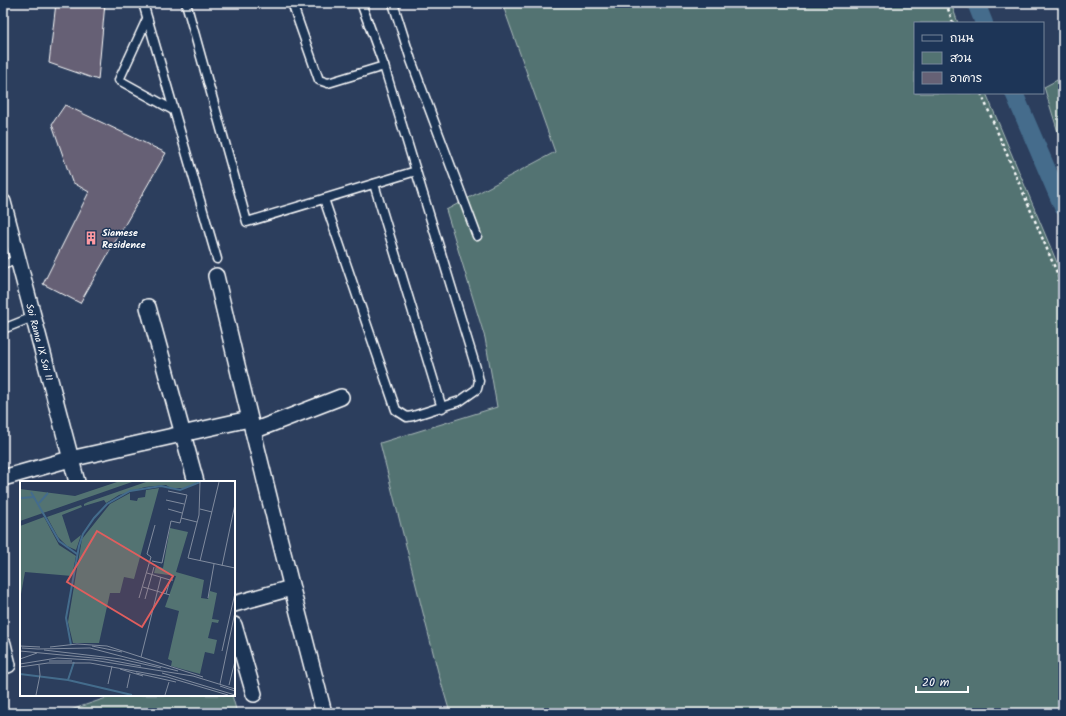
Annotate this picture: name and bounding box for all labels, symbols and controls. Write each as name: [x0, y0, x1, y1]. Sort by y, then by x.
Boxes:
legend: [914, 22, 1044, 94]
text: ถนน: [950, 29, 974, 48]
text: สวน: [950, 49, 971, 68]
text: อาคาร: [950, 69, 982, 88]
place label: Siamese Residence: [102, 225, 146, 253]
building icon: Siamese Residence: [83, 230, 99, 246]
street label: Soi Rama IX Soi 11: [21, 302, 57, 383]
inset map: [20, 481, 235, 696]
scale bar: [916, 668, 968, 694]
text: 20 m: [922, 673, 950, 692]

